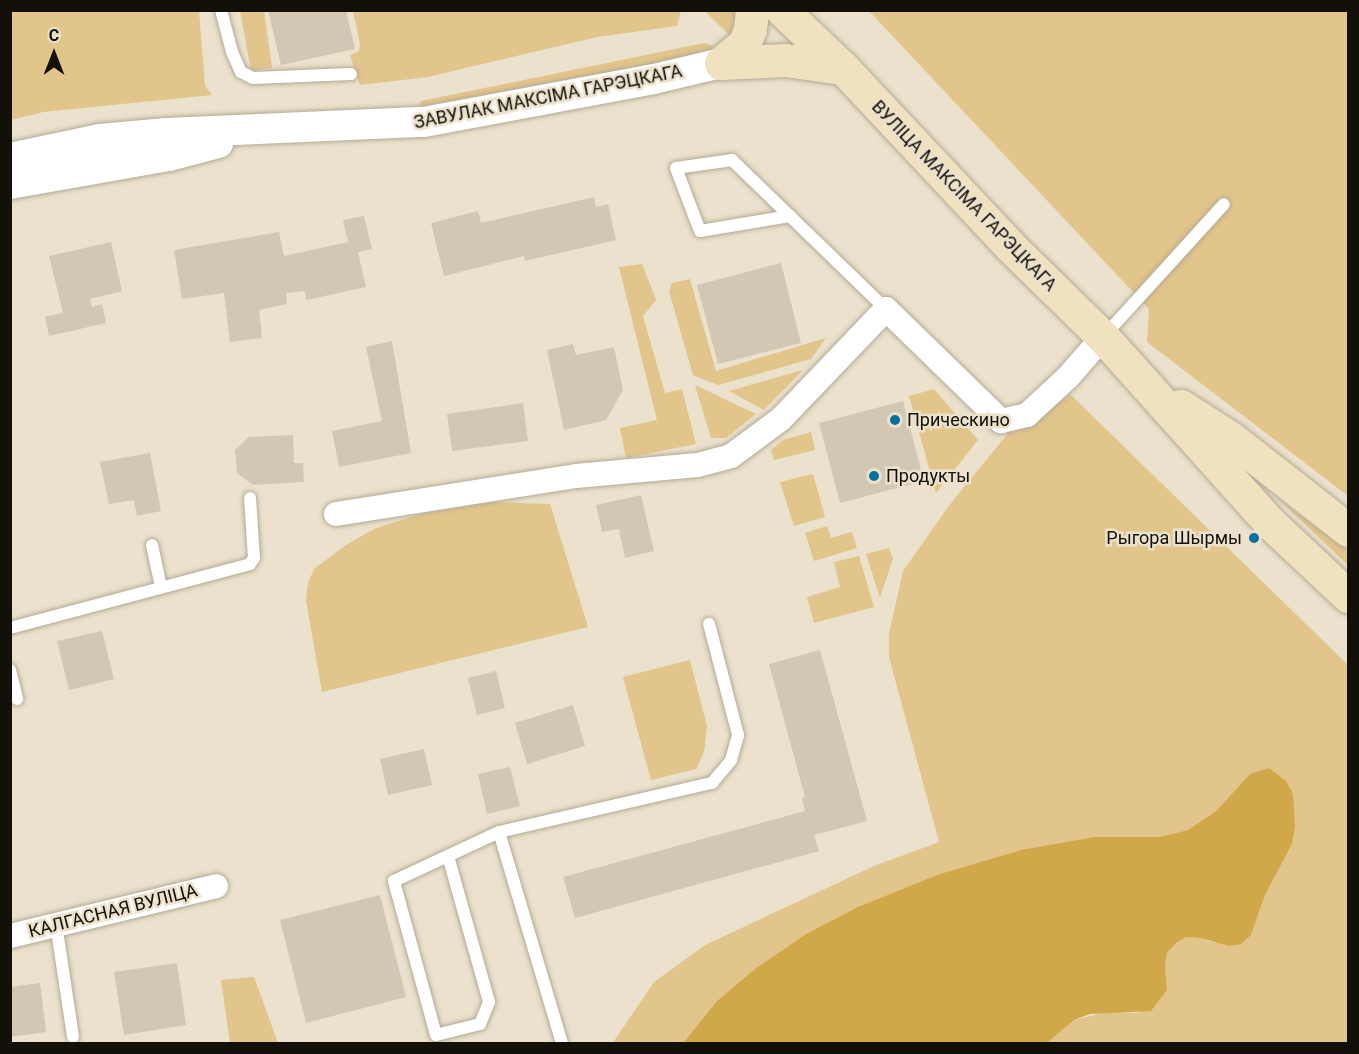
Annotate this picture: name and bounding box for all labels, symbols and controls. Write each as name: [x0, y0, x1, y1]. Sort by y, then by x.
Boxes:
north arrow: [24, 24, 84, 84]
text: С: [49, 26, 59, 45]
street label: ЗАВУЛАК МАКСІМА ГАРЭЦКАГА: [412, 60, 684, 134]
street label: ВУЛІЦА МАКСІМА ГАРЭЦКАГА: [867, 96, 1061, 296]
place label: Прическино: [907, 409, 1010, 431]
marker: Прическино: [888, 413, 902, 427]
place label: Продукты: [886, 465, 970, 487]
marker: Продукты: [867, 469, 881, 483]
place label: Рыгора Шырмы: [1106, 527, 1242, 549]
marker: Рыгора Шырмы: [1247, 531, 1261, 545]
street label: КАЛГАСНАЯ ВУЛІЦА: [26, 880, 200, 942]

